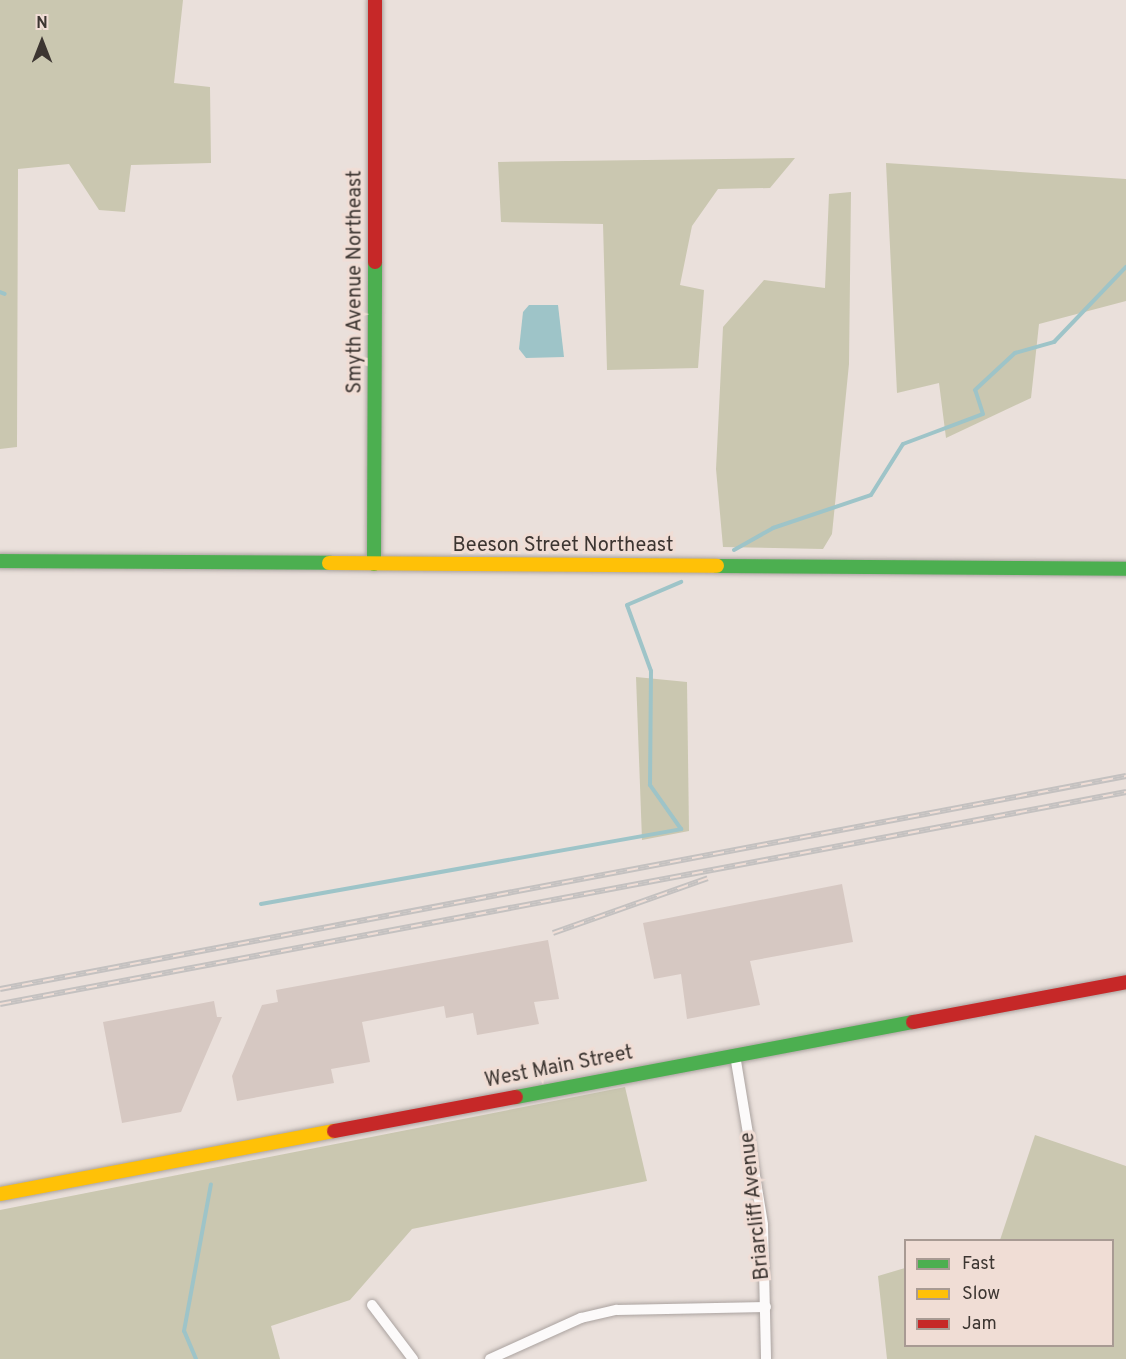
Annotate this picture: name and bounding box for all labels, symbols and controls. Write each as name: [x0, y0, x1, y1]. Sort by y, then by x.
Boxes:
north arrow: [12, 12, 72, 72]
text: N: [36, 14, 48, 34]
street label: Smyth Avenue Northeast: [344, 170, 368, 394]
street label: Beeson Street Northeast: [453, 534, 673, 558]
street label: West Main Street: [483, 1042, 635, 1094]
street label: Briarcliff Avenue: [736, 1130, 776, 1282]
legend: [904, 1239, 1114, 1347]
text: Fast: [962, 1253, 995, 1276]
text: Slow: [962, 1283, 1000, 1306]
text: Jam: [962, 1313, 997, 1336]

